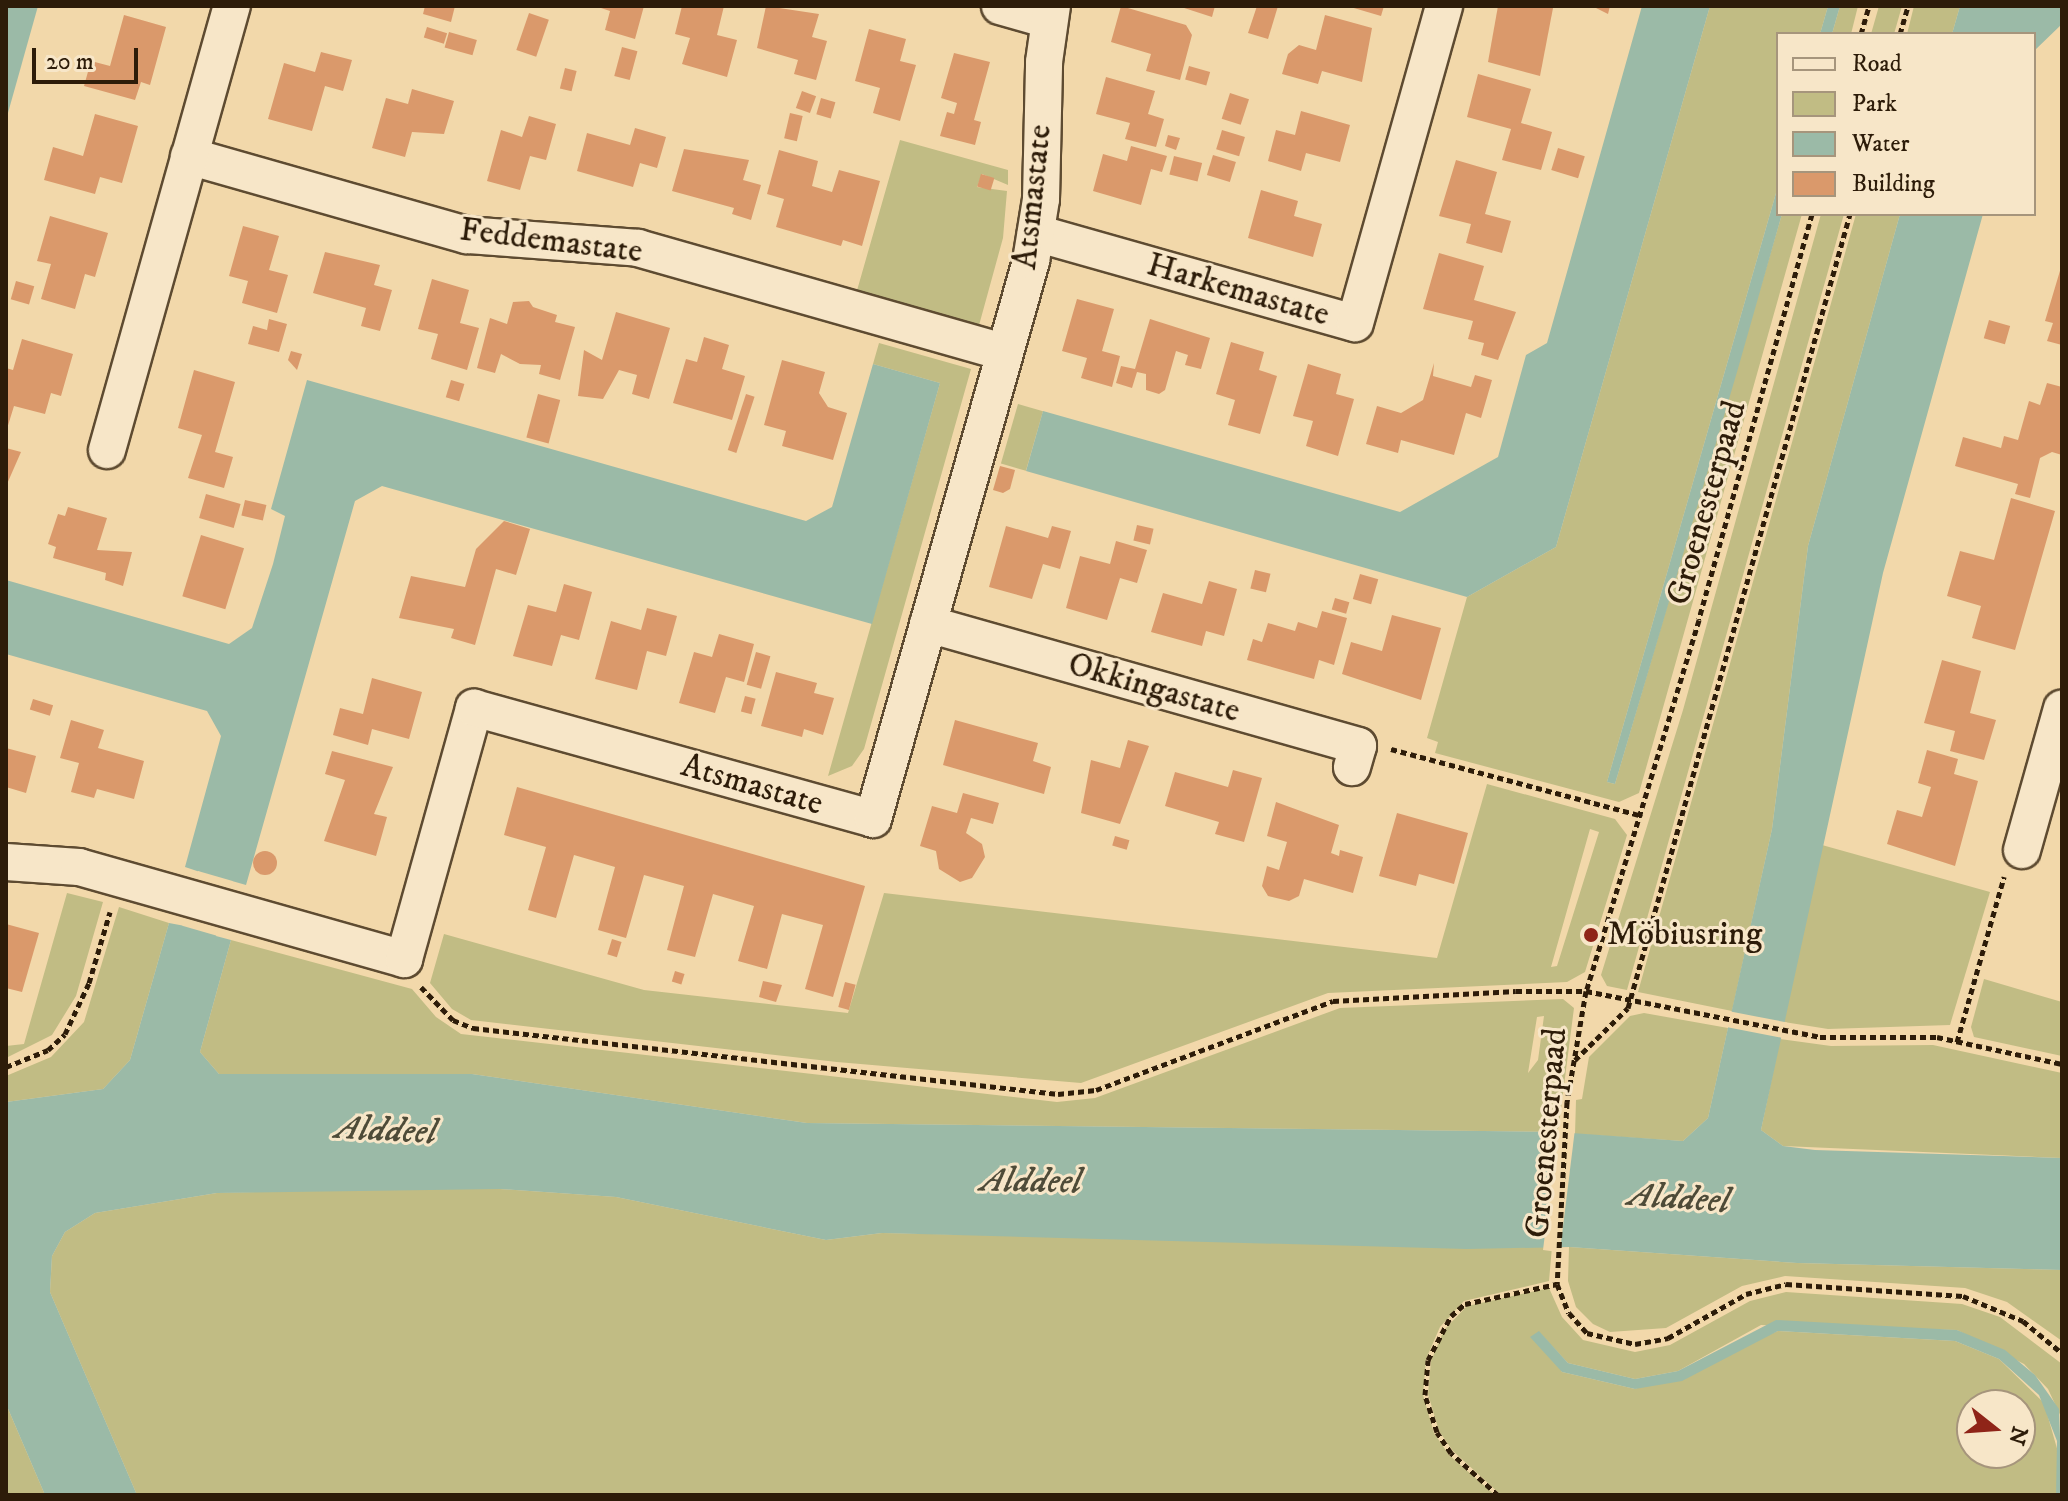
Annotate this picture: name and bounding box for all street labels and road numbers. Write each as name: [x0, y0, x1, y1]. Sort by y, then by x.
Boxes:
street label: Atsmastate: [1005, 122, 1061, 272]
street label: Feddemastate: [457, 210, 645, 272]
street label: Harkemastate: [1142, 245, 1334, 335]
street label: Groenesterpaad: [1658, 396, 1756, 610]
street label: Okkingastate: [1063, 644, 1245, 732]
street label: Atsmastate: [676, 745, 828, 825]
street label: Groenesterpaad: [1517, 1026, 1577, 1240]

